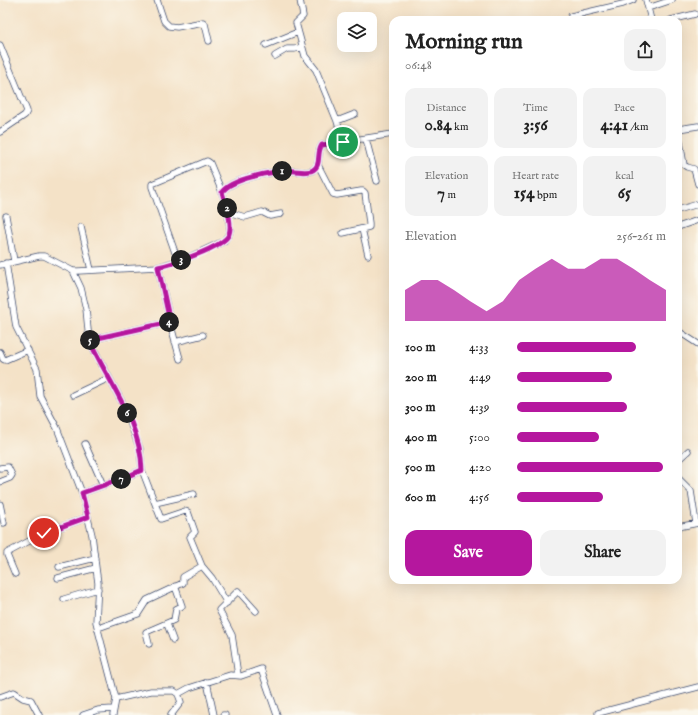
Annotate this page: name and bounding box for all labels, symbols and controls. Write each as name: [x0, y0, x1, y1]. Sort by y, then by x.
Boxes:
map controls: [337, 12, 377, 52]
button: layers: [337, 12, 377, 52]
text: Morning run: [405, 28, 523, 56]
button: share: [624, 29, 666, 71]
text: 06:48: [405, 57, 432, 74]
text: Distance: [427, 101, 466, 115]
text: Time: [523, 101, 548, 115]
text: Pace: [614, 101, 635, 115]
text: 0.84: [425, 115, 452, 136]
text: 3:56: [523, 115, 548, 136]
text: 4:41: [600, 115, 628, 136]
text: km: [452, 120, 468, 134]
text: /km: [628, 120, 649, 134]
pin: [326, 125, 360, 159]
icon: arrive: [332, 131, 354, 153]
pin: 1: [272, 161, 292, 181]
text: 1: [280, 164, 284, 178]
text: Elevation: [425, 169, 468, 183]
text: Heart rate: [512, 169, 559, 183]
text: kcal: [615, 169, 634, 183]
text: 7: [437, 183, 445, 204]
text: 154: [514, 183, 535, 204]
text: 65: [618, 183, 631, 204]
text: m: [445, 188, 456, 202]
text: bpm: [535, 188, 557, 202]
pin: 2: [217, 198, 237, 218]
text: 2: [224, 201, 230, 215]
text: Elevation: [405, 228, 457, 245]
text: 256–261 m: [616, 228, 666, 245]
pin: 3: [171, 250, 191, 270]
text: 3: [179, 253, 183, 267]
pin: 4: [159, 312, 179, 332]
text: 4: [166, 315, 172, 329]
pin: 5: [80, 330, 100, 350]
text: 5: [88, 333, 92, 347]
text: 100 m: [405, 339, 435, 356]
text: 4:33: [469, 339, 489, 356]
text: 200 m: [405, 369, 437, 386]
text: 4:49: [469, 369, 491, 386]
text: 300 m: [405, 399, 436, 416]
text: 4:39: [469, 399, 489, 416]
pin: 6: [117, 403, 137, 423]
text: 6: [125, 406, 129, 420]
text: 400 m: [405, 429, 437, 446]
text: 5:00: [469, 429, 490, 446]
text: 500 m: [405, 459, 435, 476]
text: 4:20: [469, 459, 491, 476]
pin: 7: [111, 469, 131, 489]
text: 7: [118, 472, 124, 486]
text: 600 m: [405, 489, 436, 506]
text: 4:56: [469, 489, 489, 506]
pin: [27, 516, 61, 550]
icon: check: [33, 522, 55, 544]
button: Save: [405, 530, 532, 576]
button: Share: [540, 530, 666, 576]

